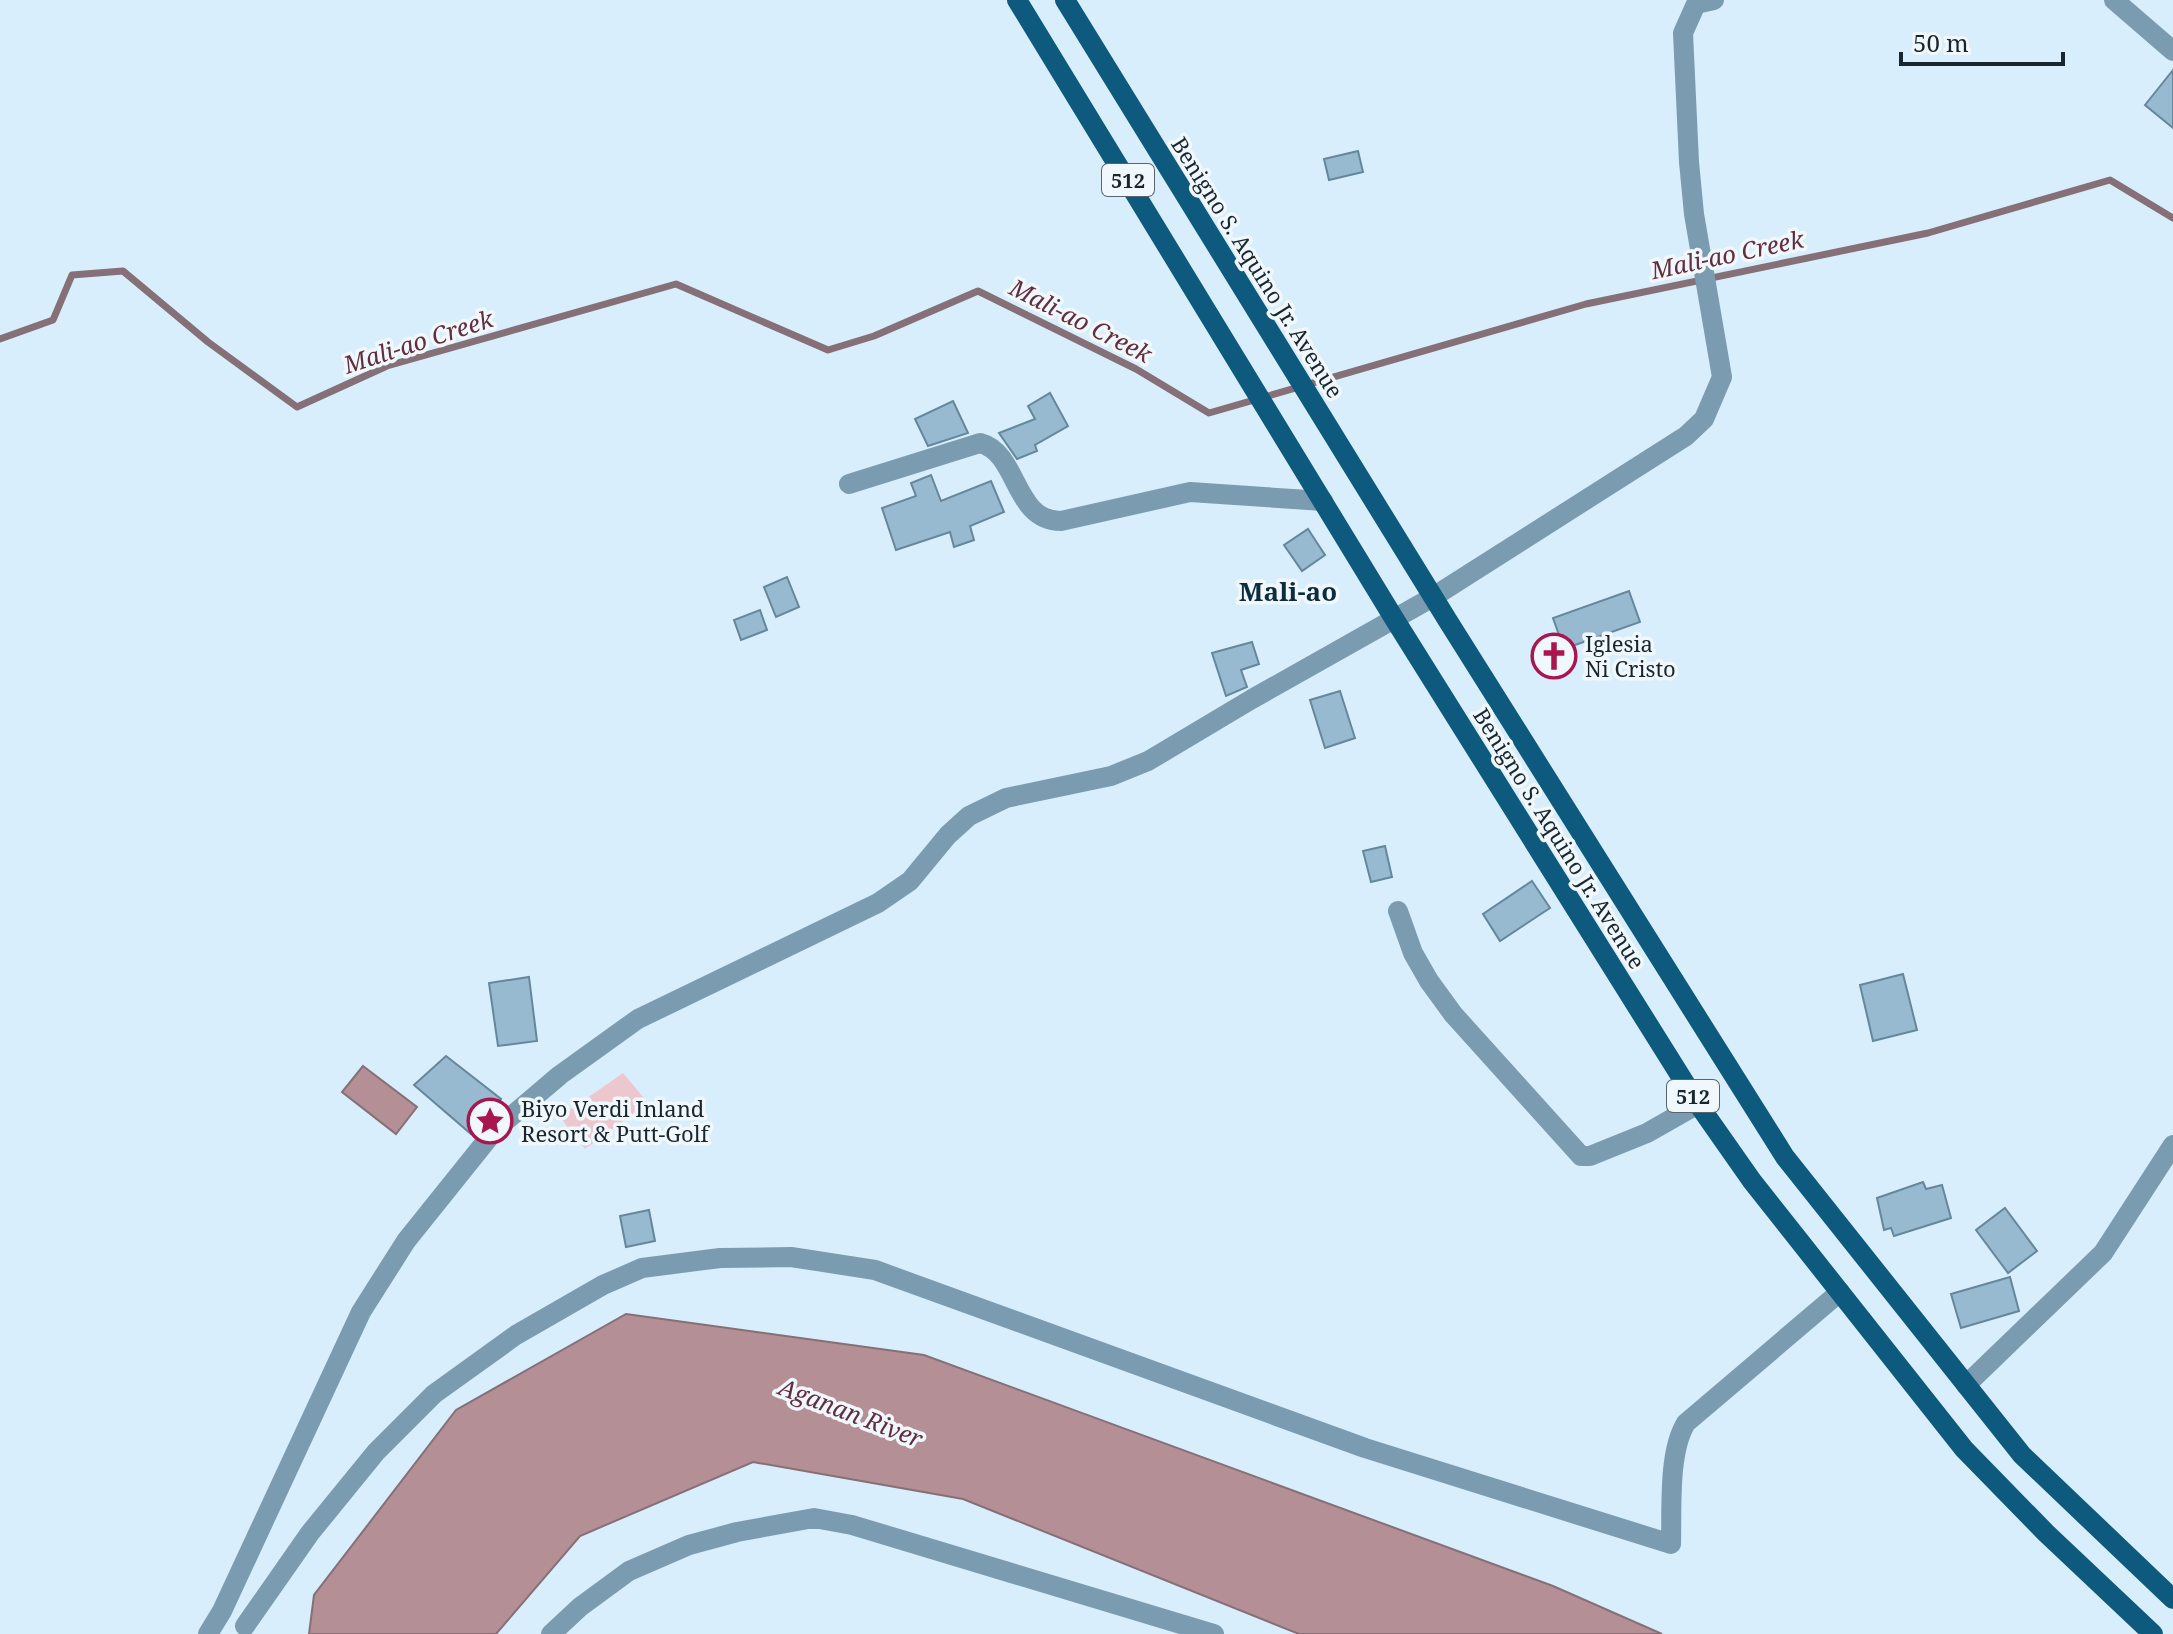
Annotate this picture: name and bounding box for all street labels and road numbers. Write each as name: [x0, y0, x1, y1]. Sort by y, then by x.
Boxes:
street label: Benigno S. Aquino Jr. Avenue: [1165, 131, 1351, 403]
road number: 512: [1102, 164, 1154, 196]
street label: Benigno S. Aquino Jr. Avenue: [1467, 702, 1653, 974]
road number: 512: [1667, 1080, 1719, 1112]

